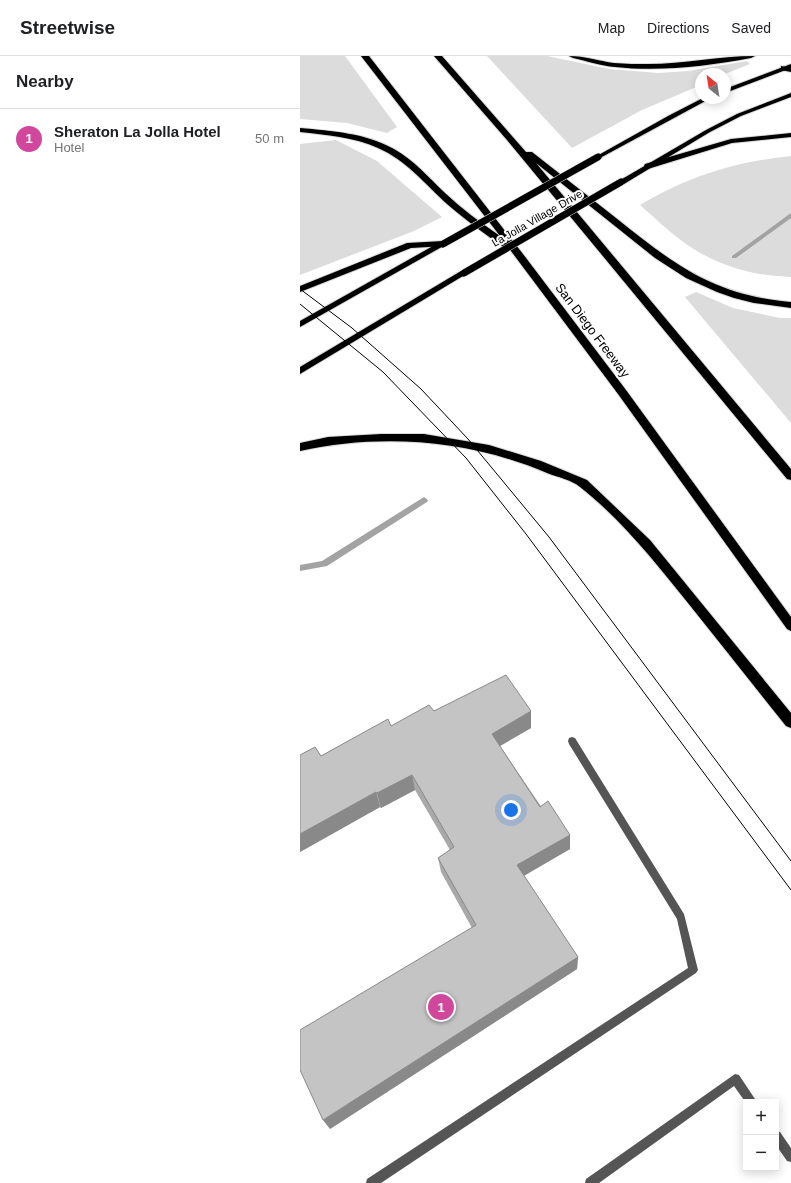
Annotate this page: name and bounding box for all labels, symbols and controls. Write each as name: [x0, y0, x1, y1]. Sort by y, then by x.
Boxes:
text: Streetwise: [20, 17, 115, 38]
text: Map: [598, 20, 625, 36]
text: Directions: [647, 20, 709, 36]
text: Saved: [731, 20, 771, 36]
north arrow: [695, 68, 731, 104]
text: Nearby: [16, 72, 74, 91]
text: Sheraton La Jolla Hotel: [54, 123, 221, 140]
text: 1: [25, 131, 33, 146]
text: 50 m: [255, 131, 284, 146]
text: Hotel: [54, 140, 84, 155]
street label: La Jolla Village Drive: [490, 187, 584, 249]
street label: San Diego Freeway: [552, 280, 633, 381]
your location: [501, 800, 521, 820]
pin: 1: [428, 992, 454, 1022]
map controls: [743, 1099, 779, 1171]
button: +: [743, 1099, 779, 1135]
button: −: [743, 1135, 779, 1171]

